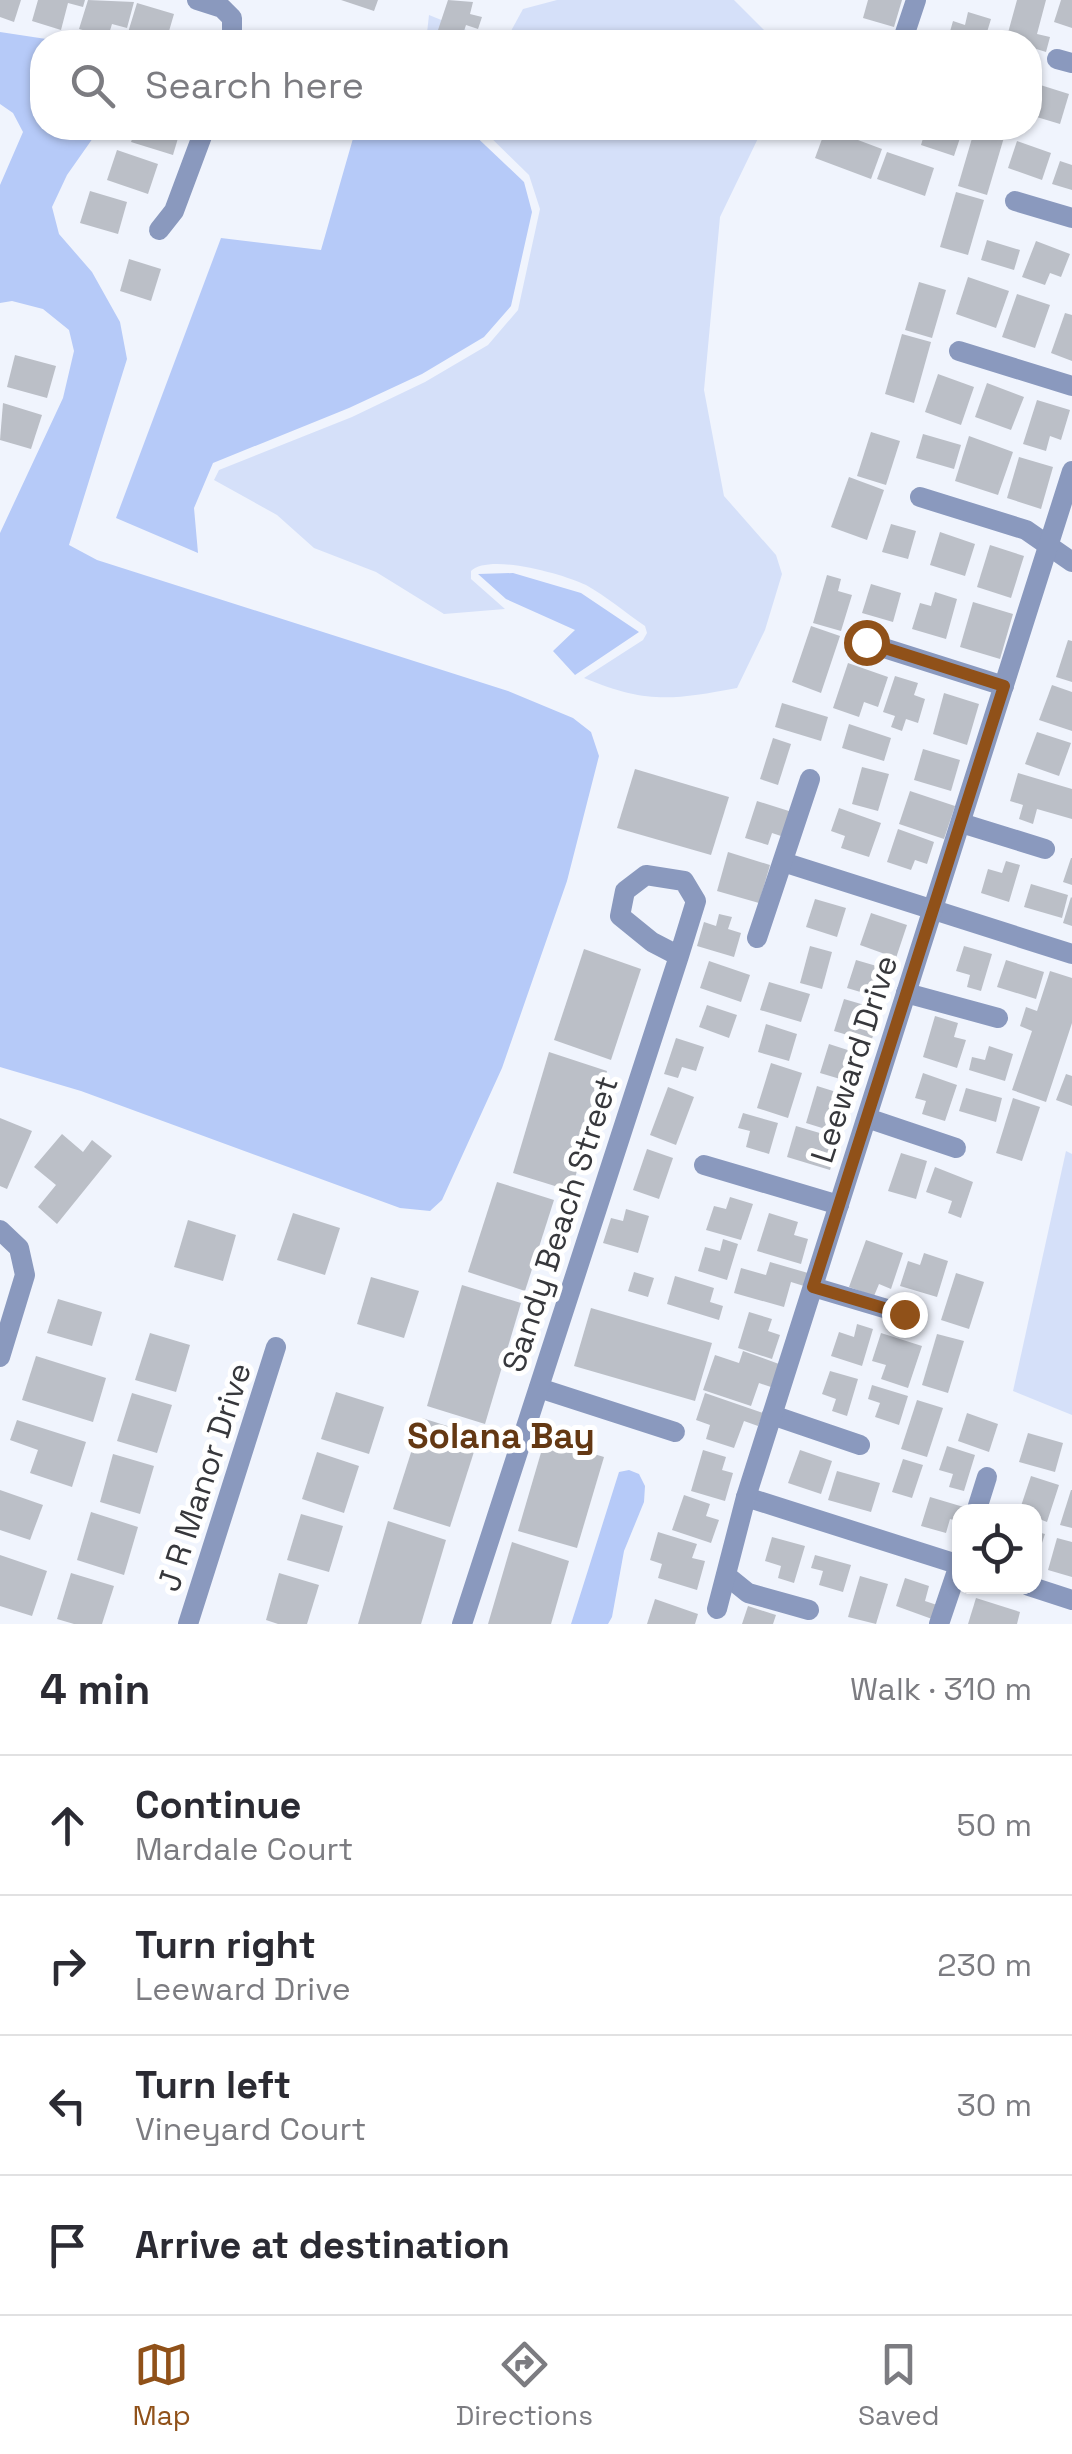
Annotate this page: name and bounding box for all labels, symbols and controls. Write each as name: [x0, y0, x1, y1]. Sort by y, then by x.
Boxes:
search box: [30, 30, 1042, 140]
icon: search: [65, 58, 120, 113]
text: Search here: [145, 61, 364, 109]
route start: [844, 620, 890, 666]
street label: Leeward Drive: [802, 950, 906, 1168]
street label: Sandy Beach Street: [493, 1071, 627, 1377]
route end: [882, 1292, 928, 1338]
street label: J R Manor Drive: [148, 1358, 260, 1596]
district label: Solana Bay: [407, 1414, 595, 1458]
map controls: [952, 1504, 1042, 1594]
button: locate: [952, 1504, 1042, 1594]
text: 4 min: [40, 1663, 150, 1716]
text: Walk · 310 m: [850, 1669, 1032, 1709]
text: Continue: [135, 1781, 301, 1829]
icon: ahead: [40, 1798, 95, 1853]
text: 50 m: [957, 1805, 1032, 1845]
text: Mardale Court: [135, 1829, 353, 1869]
text: Turn right: [135, 1921, 316, 1969]
icon: right: [40, 1938, 95, 1993]
text: 230 m: [937, 1945, 1032, 1985]
text: Leeward Drive: [135, 1969, 351, 2009]
text: Turn left: [135, 2061, 291, 2109]
icon: left: [40, 2078, 95, 2133]
text: 30 m: [956, 2085, 1032, 2125]
text: Vineyard Court: [135, 2109, 366, 2149]
icon: arrive: [40, 2218, 95, 2273]
text: Arrive at destination: [135, 2221, 510, 2269]
tab: Map: [132, 2337, 191, 2433]
tab: Directions: [456, 2337, 593, 2433]
tab: Saved: [858, 2337, 940, 2433]

